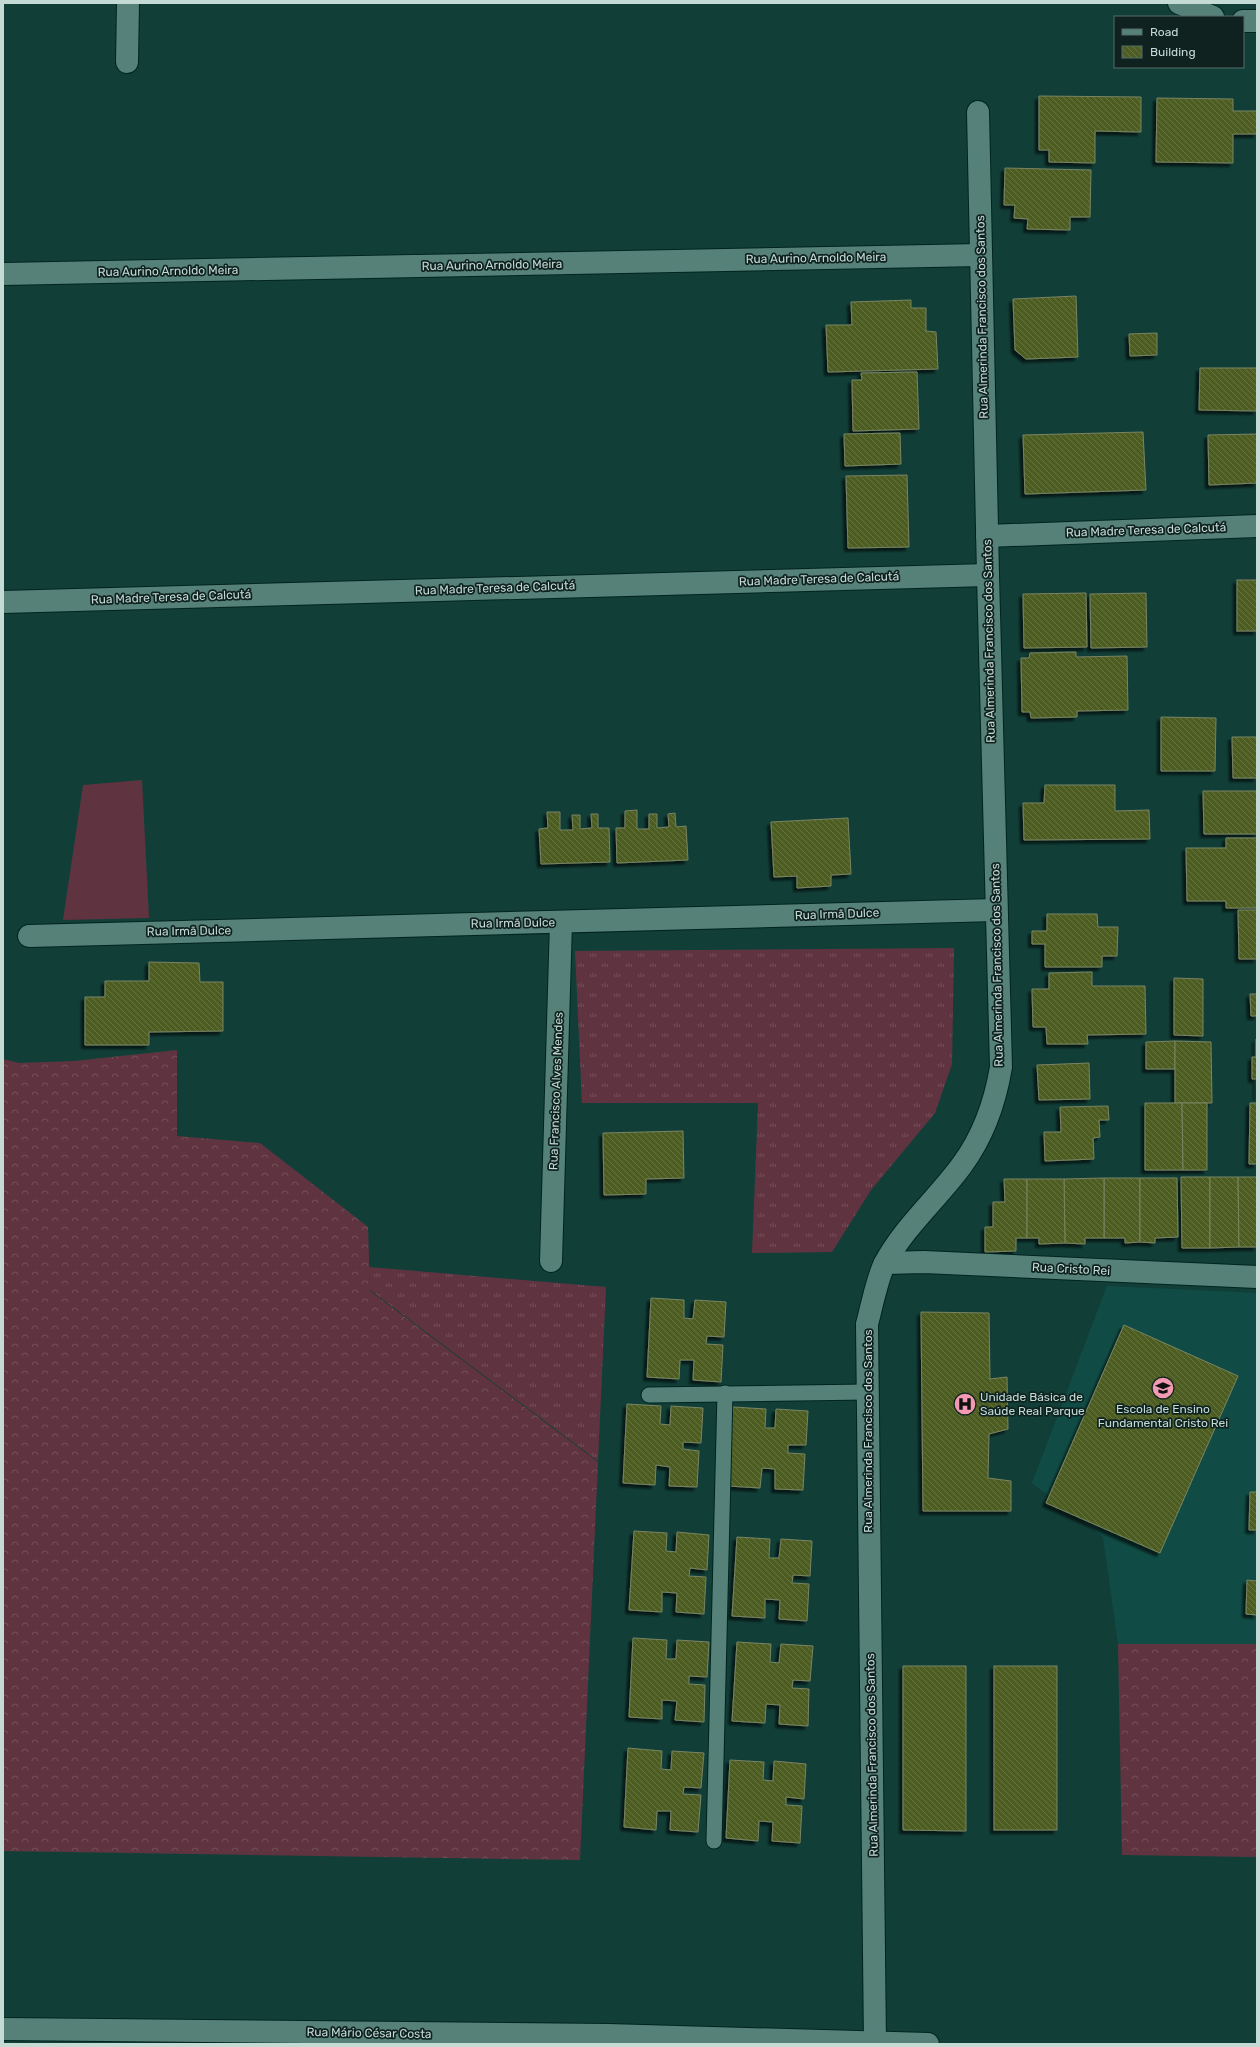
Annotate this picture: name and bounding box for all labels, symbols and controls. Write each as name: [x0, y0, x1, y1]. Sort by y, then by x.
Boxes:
legend: [1114, 16, 1244, 68]
text: Road: [1150, 25, 1178, 39]
text: Building: [1150, 45, 1196, 59]
street label: Rua Almerinda Francisco dos Santos: [973, 215, 991, 419]
street label: Rua Aurino Arnoldo Meira: [746, 250, 886, 266]
street label: Rua Aurino Arnoldo Meira: [422, 257, 562, 273]
street label: Rua Aurino Arnoldo Meira: [98, 263, 238, 279]
street label: Rua Madre Teresa de Calcutá: [1065, 520, 1227, 540]
street label: Rua Almerinda Francisco dos Santos: [980, 539, 998, 743]
street label: Rua Madre Teresa de Calcutá: [738, 569, 900, 589]
street label: Rua Madre Teresa de Calcutá: [414, 578, 576, 598]
street label: Rua Madre Teresa de Calcutá: [90, 587, 252, 607]
street label: Rua Almerinda Francisco dos Santos: [988, 863, 1006, 1067]
street label: Rua Irmã Dulce: [795, 906, 880, 922]
street label: Rua Irmã Dulce: [471, 915, 556, 931]
street label: Rua Irmã Dulce: [147, 923, 232, 939]
street label: Rua Francisco Alves Mendes: [546, 1012, 566, 1170]
street label: Rua Cristo Rei: [1032, 1260, 1110, 1278]
street label: Rua Almerinda Francisco dos Santos: [861, 1329, 875, 1533]
school or university icon: Escola de Ensino Fundamental Cristo Rei: [1150, 1375, 1176, 1401]
place label: Unidade Básica de Saúde Real Parque: [980, 1390, 1085, 1418]
hospital icon: Unidade Básica de Saúde Real Parque: [952, 1391, 978, 1417]
place label: Escola de Ensino Fundamental Cristo Rei: [1098, 1402, 1228, 1430]
street label: Rua Almerinda Francisco dos Santos: [863, 1653, 881, 1857]
street label: Rua Mário César Costa: [306, 2025, 432, 2041]

